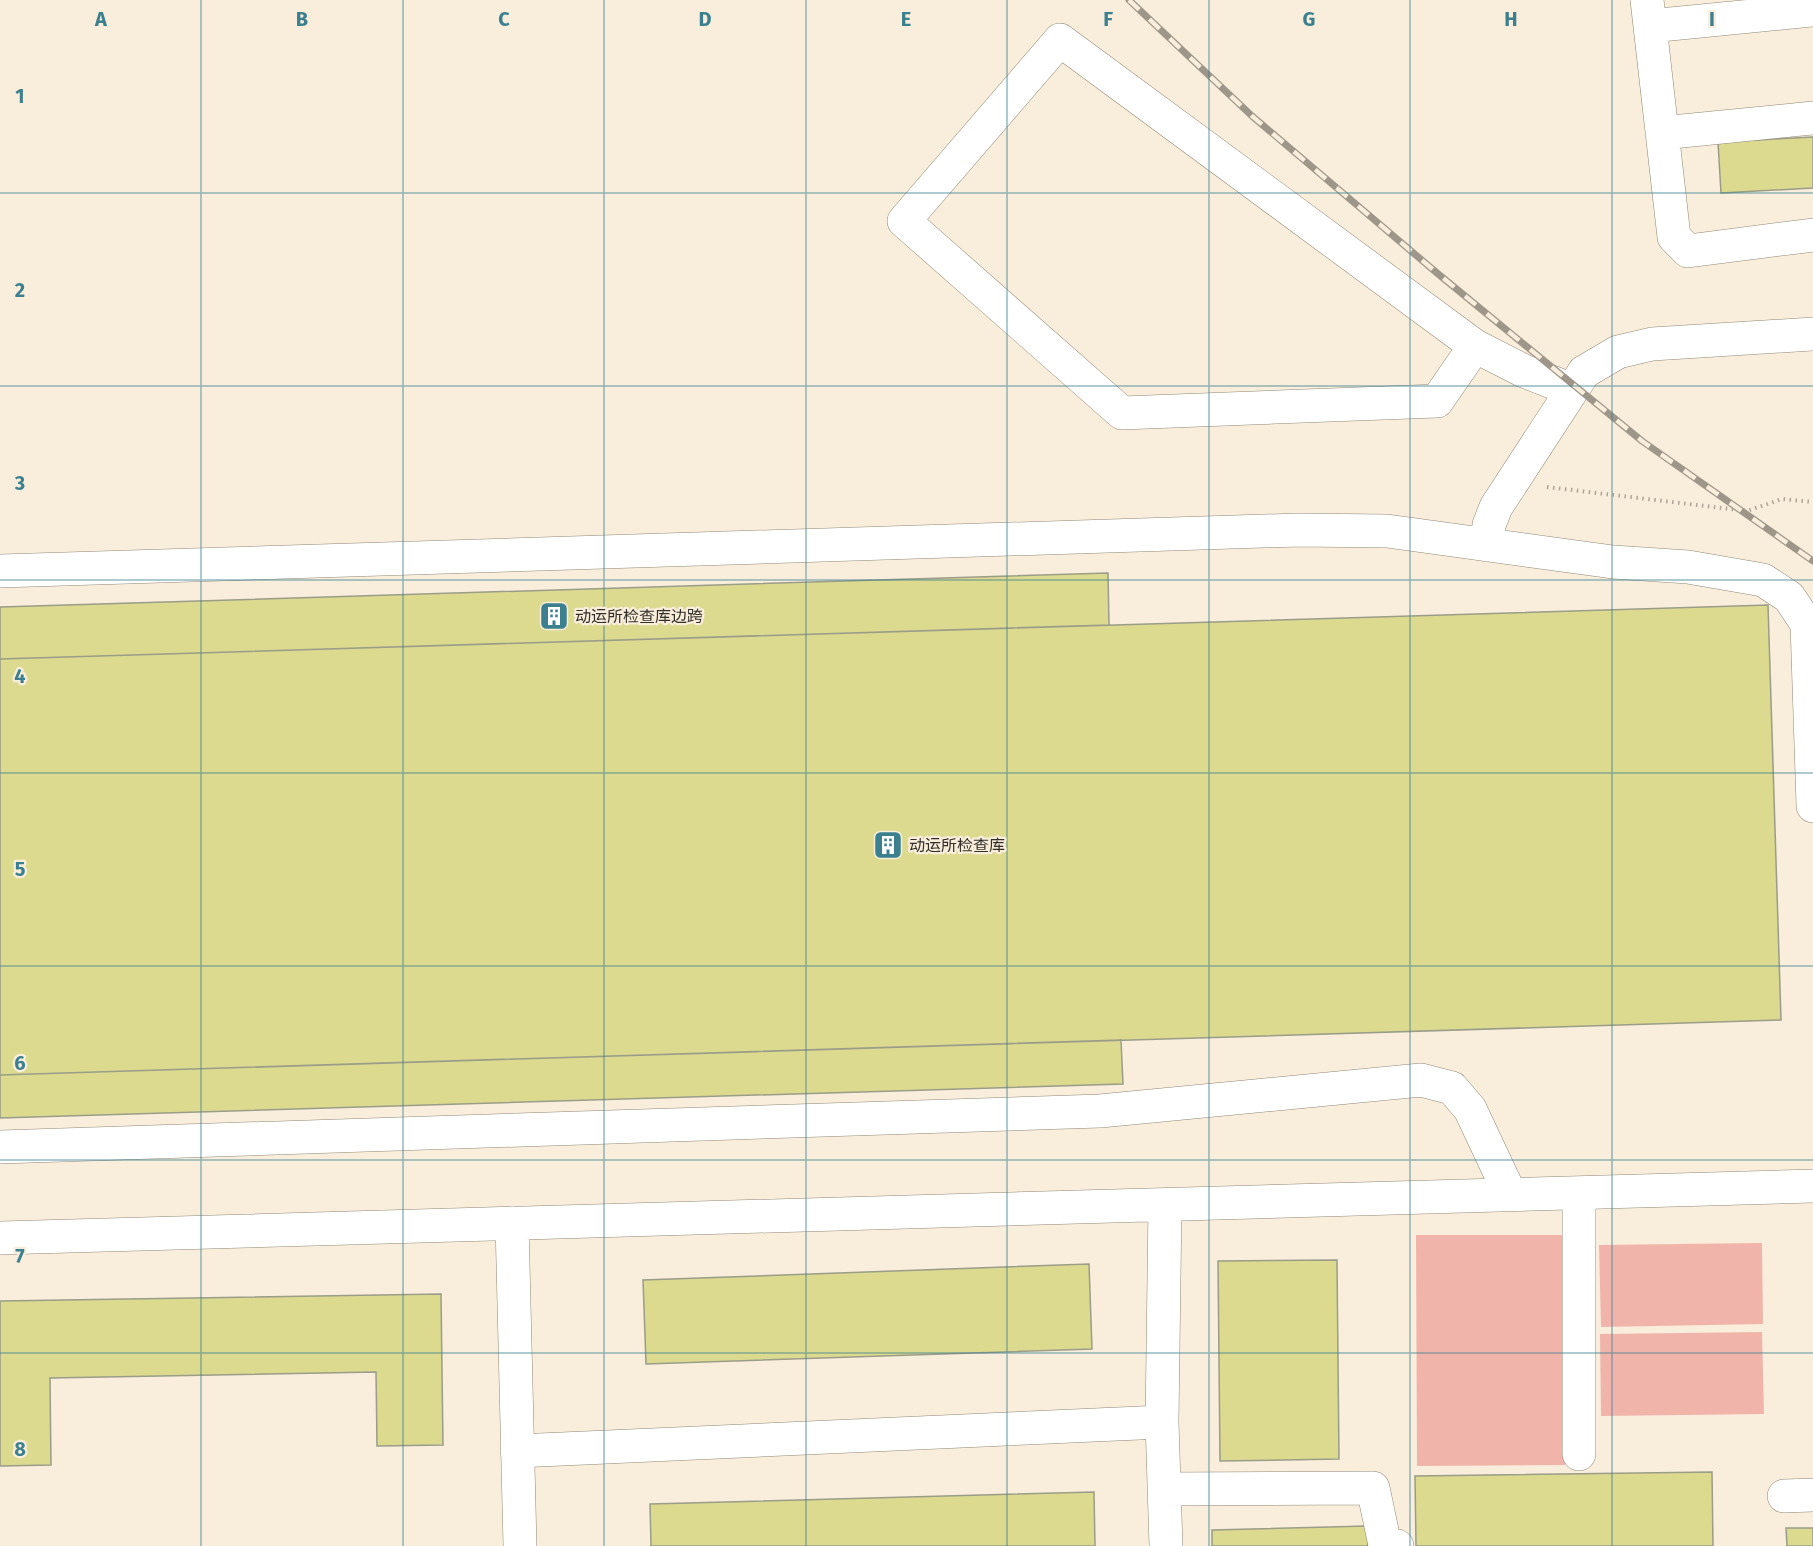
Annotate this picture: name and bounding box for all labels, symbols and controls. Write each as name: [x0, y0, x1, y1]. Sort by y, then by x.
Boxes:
text: A: [94, 7, 108, 31]
text: B: [296, 7, 308, 31]
text: C: [498, 7, 510, 31]
text: D: [698, 7, 712, 31]
text: E: [901, 7, 911, 31]
text: F: [1103, 7, 1113, 31]
text: G: [1303, 7, 1315, 31]
text: H: [1504, 7, 1518, 31]
text: I: [1709, 7, 1715, 31]
text: 1: [15, 84, 25, 108]
text: 2: [15, 278, 25, 302]
text: 3: [14, 471, 25, 495]
building icon: 动运所检查库边跨: [538, 600, 570, 632]
place label: 动运所检查库边跨: [575, 607, 703, 626]
text: 4: [14, 664, 26, 688]
building icon: 动运所检查库: [872, 829, 904, 861]
place label: 动运所检查库: [909, 836, 1005, 855]
text: 5: [15, 857, 26, 881]
text: 6: [14, 1051, 26, 1075]
text: 7: [15, 1244, 25, 1268]
text: 8: [14, 1437, 26, 1461]

